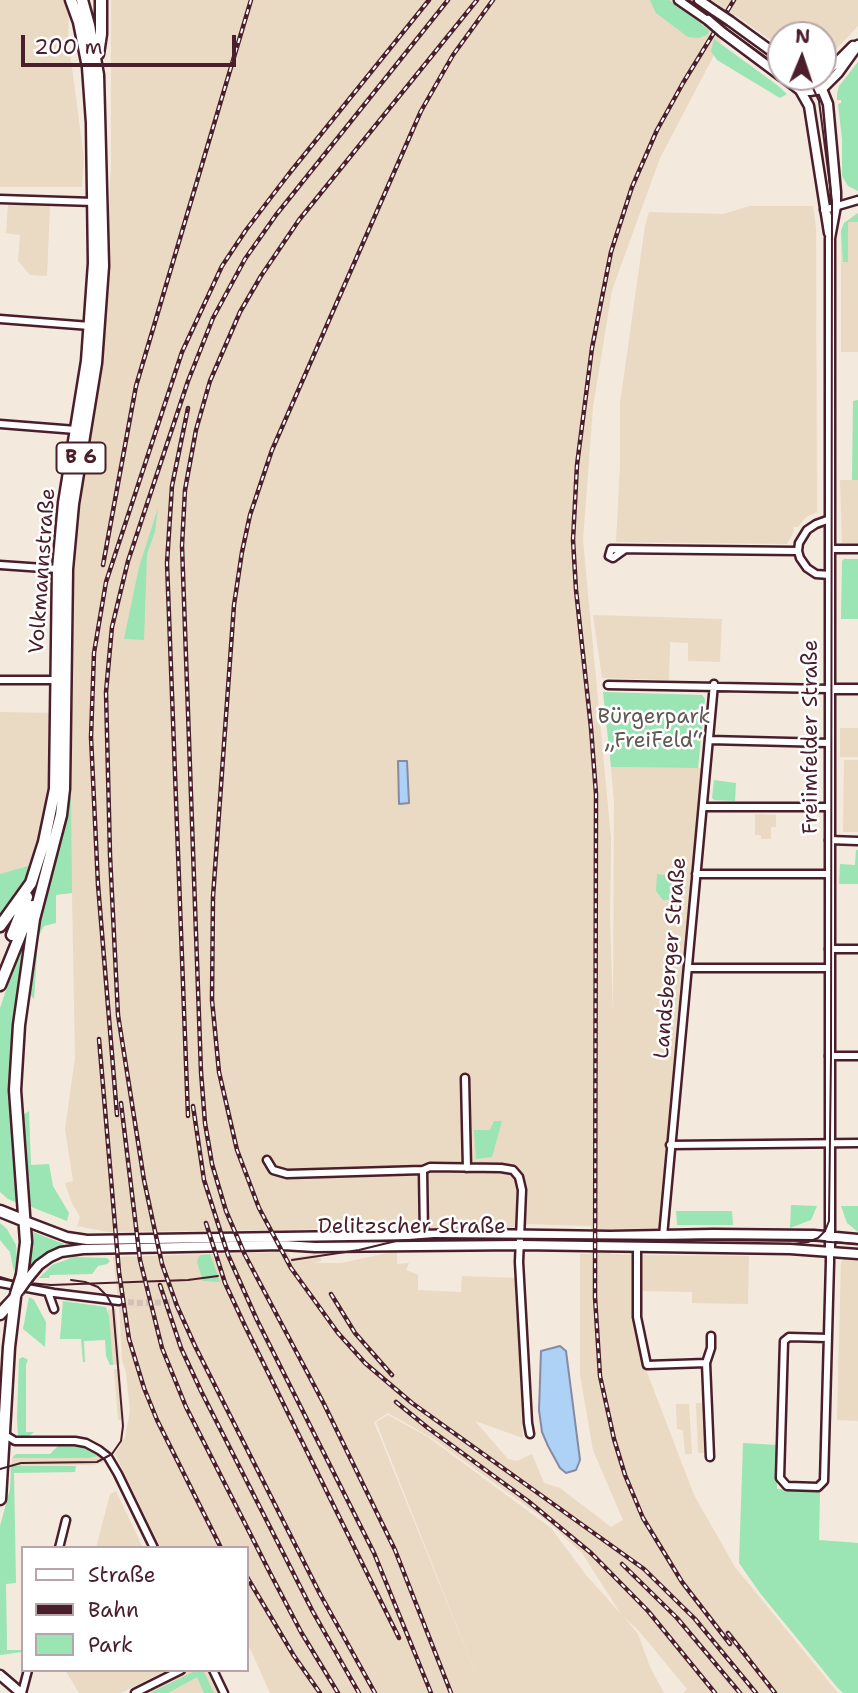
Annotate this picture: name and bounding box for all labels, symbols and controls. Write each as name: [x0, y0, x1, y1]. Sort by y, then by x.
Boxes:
scale bar: [24, 21, 240, 65]
north arrow: [767, 21, 837, 91]
text: N: [795, 24, 811, 49]
text: 200 m: [34, 33, 103, 61]
road number: B 6: [56, 442, 106, 474]
street label: Volkmannstraße: [25, 487, 61, 655]
street label: Freiimfelder Straße: [799, 640, 825, 834]
park label: Bürgerpark „FreiFeld“: [598, 705, 710, 755]
street label: Landsberger Straße: [650, 856, 692, 1060]
street label: Delitzscher Straße: [318, 1215, 506, 1241]
legend: [21, 1546, 248, 1672]
text: Straße: [88, 1561, 156, 1589]
text: Bahn: [88, 1596, 139, 1624]
text: Park: [88, 1631, 133, 1659]

